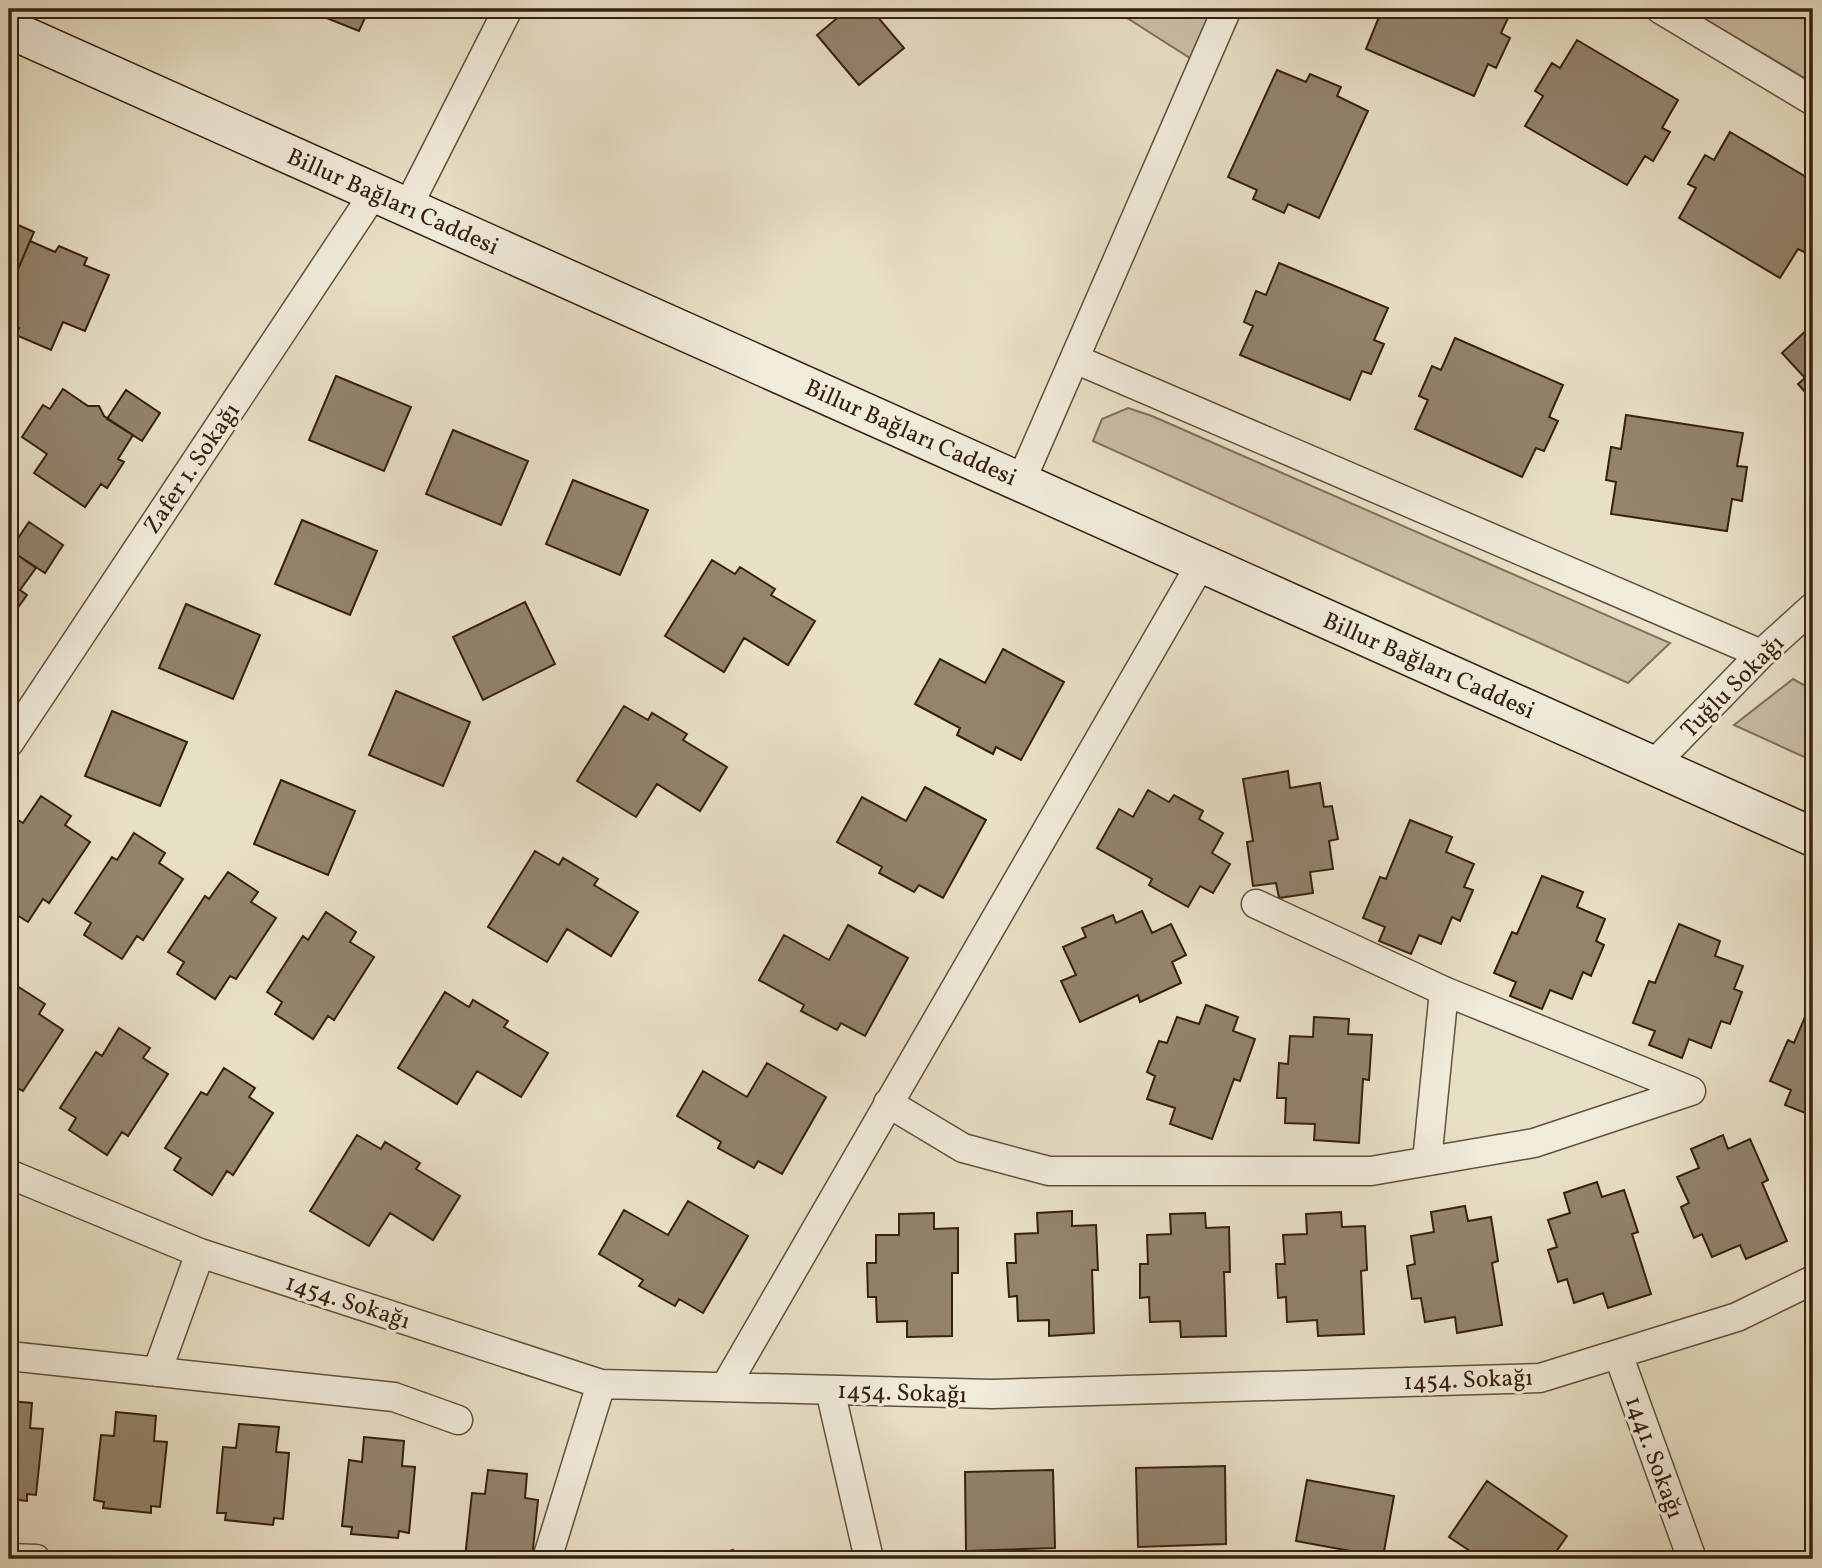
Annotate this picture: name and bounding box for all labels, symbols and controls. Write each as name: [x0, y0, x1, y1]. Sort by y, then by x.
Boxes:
street label: Billur Bağları Caddesi: [281, 141, 504, 265]
street label: Billur Bağları Caddesi: [799, 372, 1022, 496]
street label: Zafer 1. Sokağı: [136, 397, 249, 541]
street label: Billur Bağları Caddesi: [1317, 605, 1540, 729]
street label: Tuğlu Sokağı: [1674, 628, 1793, 747]
street label: 1454. Sokağı: [281, 1267, 414, 1339]
street label: 1454. Sokağı: [1403, 1362, 1533, 1400]
street label: 1454. Sokağı: [837, 1375, 967, 1413]
street label: 1441. Sokağı: [1615, 1392, 1691, 1524]

